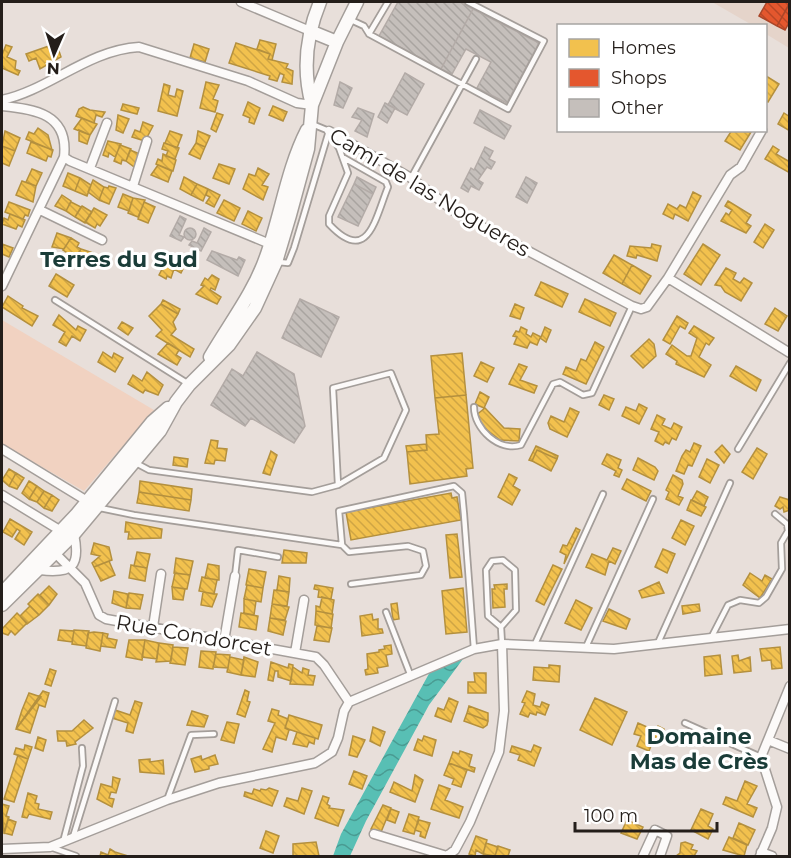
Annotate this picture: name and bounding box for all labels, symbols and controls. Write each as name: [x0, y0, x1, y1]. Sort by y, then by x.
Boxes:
north arrow: [24, 24, 84, 84]
legend: [557, 24, 767, 132]
text: Homes: [611, 37, 676, 59]
text: N: [46, 59, 60, 78]
text: Shops: [611, 67, 667, 89]
text: Other: [611, 97, 664, 119]
street label: Camí de las Nogueres: [325, 122, 535, 262]
district label: Terres du Sud: [40, 246, 198, 273]
street label: Rue Condorcet: [114, 609, 274, 661]
district label: Domaine Mas de Crès: [630, 723, 769, 775]
scale bar: [575, 795, 718, 833]
text: 100 m: [584, 805, 638, 827]

